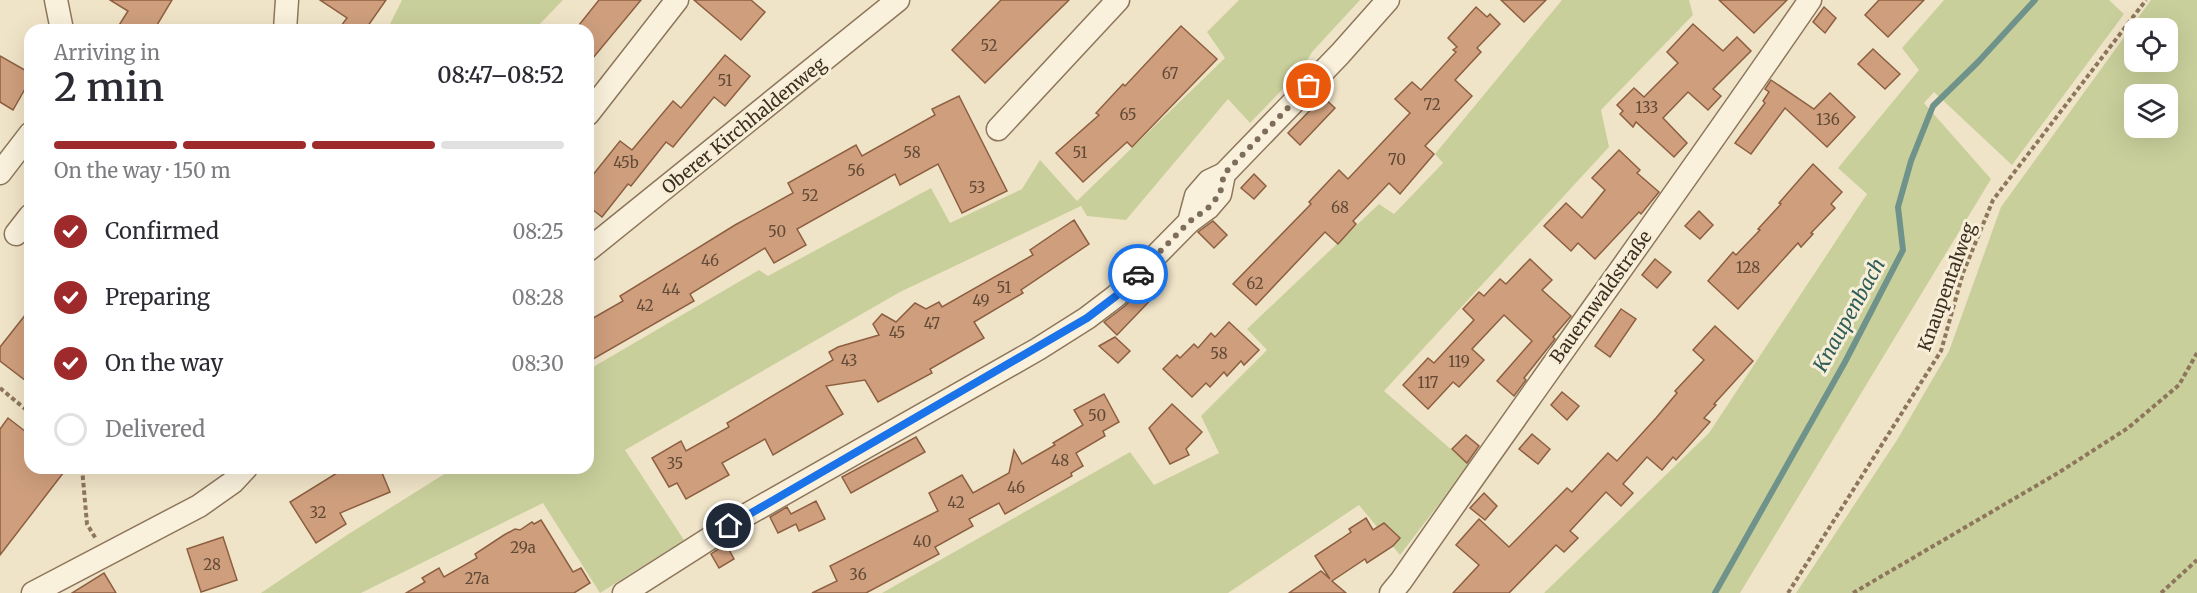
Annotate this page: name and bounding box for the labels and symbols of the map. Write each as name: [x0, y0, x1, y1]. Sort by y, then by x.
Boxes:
house number: 52: [980, 36, 998, 55]
street label: Oberer Kirchhaldenweg: [657, 52, 831, 199]
pin: [1283, 60, 1334, 111]
house number: 67: [1162, 64, 1179, 83]
house number: 51: [718, 71, 733, 90]
house number: 72: [1423, 95, 1441, 114]
house number: 133: [1636, 98, 1658, 117]
house number: 65: [1119, 105, 1137, 124]
house number: 136: [1816, 110, 1840, 129]
house number: 58: [903, 143, 921, 162]
house number: 51: [1073, 143, 1088, 162]
house number: 70: [1388, 150, 1406, 169]
house number: 45b: [613, 153, 639, 172]
house number: 56: [847, 161, 865, 180]
house number: 53: [969, 178, 985, 197]
house number: 52: [801, 186, 819, 205]
house number: 68: [1331, 198, 1349, 217]
street label: Knaupentalweg: [1913, 219, 1981, 354]
house number: 50: [768, 222, 786, 241]
street label: Bauernwaldstraße: [1545, 226, 1656, 368]
courier: [1108, 244, 1168, 304]
house number: 46: [701, 251, 719, 270]
water label: Knaupenbach: [1807, 254, 1890, 377]
house number: 128: [1736, 258, 1760, 277]
house number: 62: [1246, 274, 1264, 293]
house number: 51: [997, 278, 1012, 297]
house number: 44: [662, 280, 680, 299]
house number: 49: [972, 291, 990, 310]
house number: 42: [636, 296, 654, 315]
house number: 47: [924, 314, 941, 333]
house number: 45: [889, 323, 905, 342]
house number: 58: [1210, 344, 1228, 363]
house number: 43: [841, 351, 857, 370]
house number: 119: [1448, 352, 1470, 371]
house number: 117: [1418, 373, 1439, 392]
house number: 50: [1088, 406, 1106, 425]
house number: 48: [1051, 451, 1069, 470]
house number: 35: [667, 454, 683, 473]
house number: 46: [1007, 478, 1025, 497]
house number: 42: [947, 493, 965, 512]
pin: [703, 500, 754, 551]
house number: 32: [309, 503, 327, 522]
house number: 40: [913, 532, 931, 551]
house number: 29a: [510, 538, 536, 557]
house number: 28: [203, 555, 221, 574]
house number: 36: [849, 565, 867, 584]
house number: 27a: [465, 569, 489, 588]

